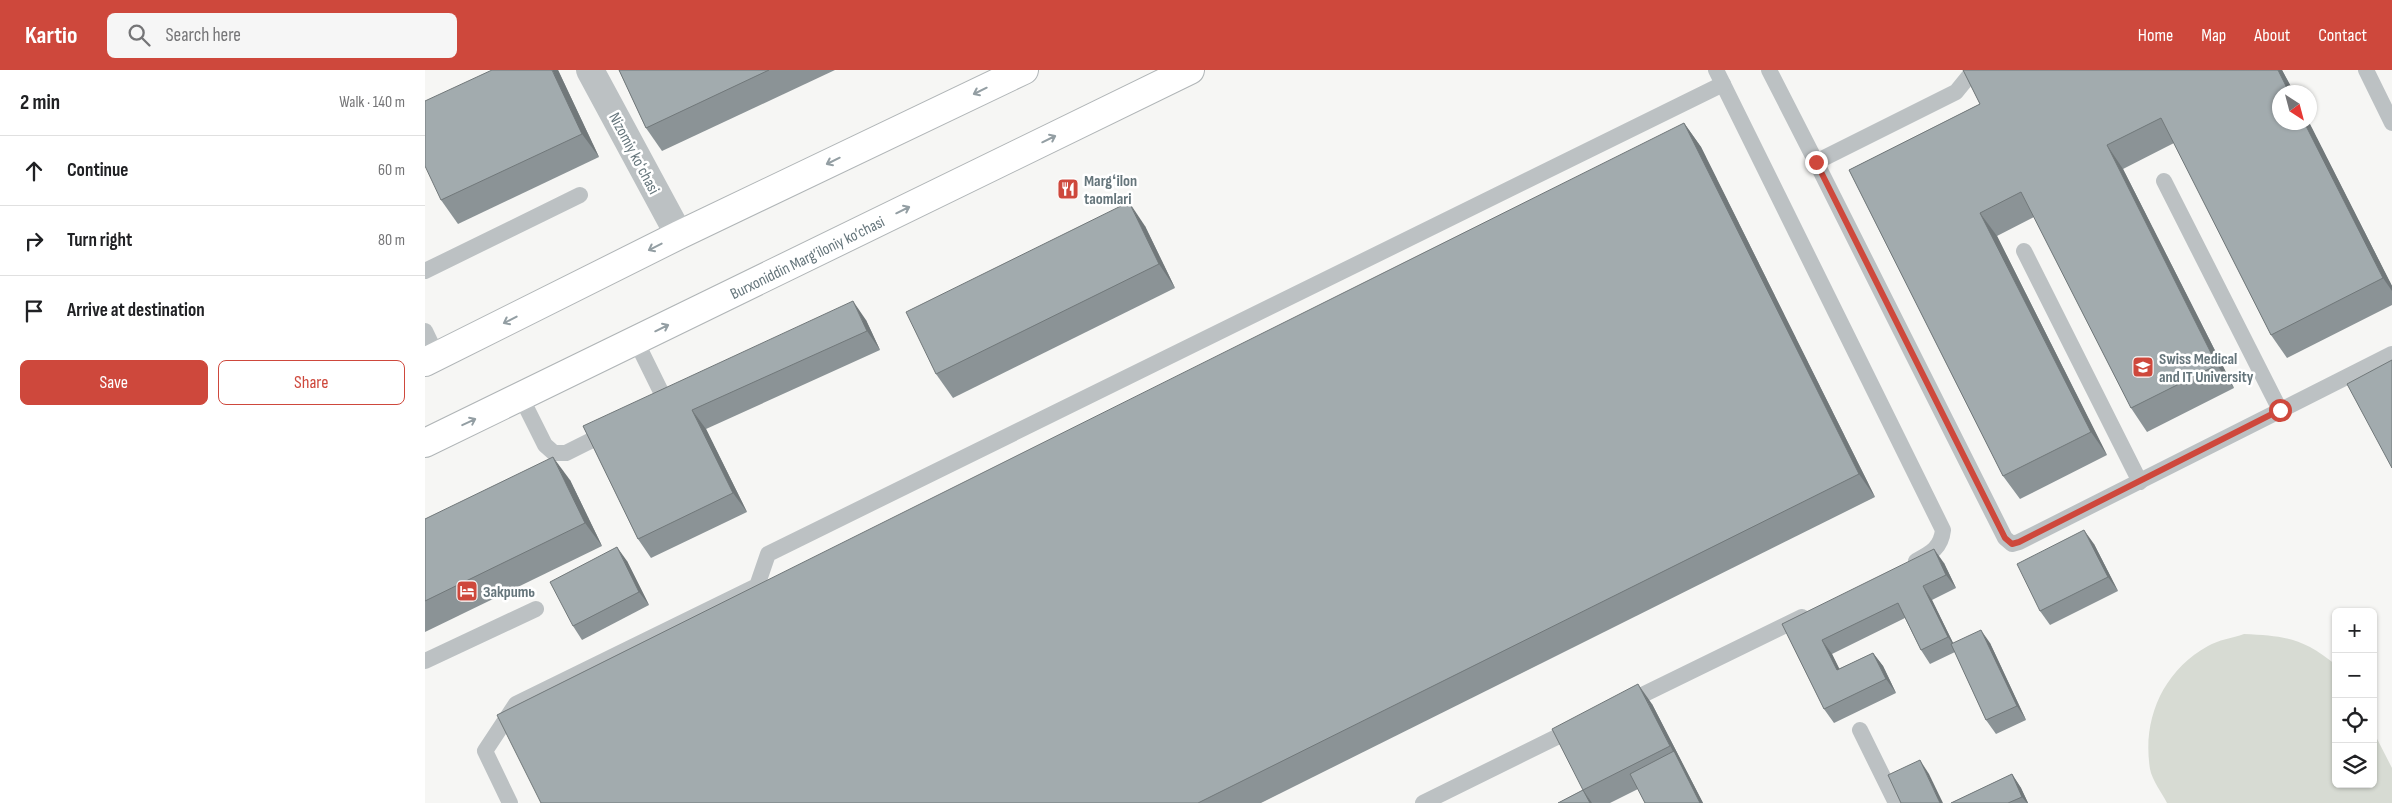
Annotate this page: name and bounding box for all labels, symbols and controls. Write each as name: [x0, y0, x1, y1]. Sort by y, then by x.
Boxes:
search box: [107, 13, 457, 58]
text: Kartio: [25, 21, 77, 50]
icon: search: [125, 21, 153, 49]
text: Search here: [165, 24, 241, 47]
text: Home: [2138, 25, 2173, 46]
text: Map: [2201, 25, 2226, 46]
text: About: [2254, 25, 2290, 46]
text: Contact: [2318, 25, 2367, 46]
north arrow: [2272, 85, 2317, 130]
one-way arrow: [973, 87, 988, 96]
text: 2 min: [20, 90, 60, 115]
text: Walk · 140 m: [339, 93, 405, 112]
street label: Nizomiy koʻchasi: [604, 110, 663, 198]
one-way arrow: [1041, 134, 1056, 143]
route end: [1805, 151, 1828, 174]
icon: ahead: [20, 157, 48, 185]
one-way arrow: [826, 157, 841, 166]
text: Continue: [67, 159, 128, 182]
text: 60 m: [378, 161, 405, 180]
place label: Margʻilon taomlari: [1084, 172, 1137, 209]
restaurant icon: Margʻilon taomlari: [1056, 177, 1080, 201]
one-way arrow: [895, 205, 910, 214]
street label: Burxoniddin Marg’iloniy ko’chasi: [727, 213, 888, 304]
icon: right: [20, 227, 48, 255]
text: Turn right: [67, 229, 132, 252]
text: 80 m: [378, 231, 405, 250]
one-way arrow: [648, 243, 663, 252]
icon: arrive: [20, 297, 48, 325]
text: Arrive at destination: [67, 299, 205, 322]
one-way arrow: [503, 315, 518, 325]
one-way arrow: [654, 323, 669, 332]
place label: Swiss Medical and IT University: [2159, 350, 2254, 387]
school or university icon: Swiss Medical and IT University: [2131, 355, 2155, 379]
button: Save: [20, 360, 208, 405]
button: Share: [218, 360, 405, 405]
route start: [2269, 399, 2292, 422]
one-way arrow: [461, 417, 476, 426]
hotel icon: Закрить: [455, 579, 479, 603]
place label: Закрить: [483, 583, 535, 602]
map controls: [2332, 608, 2377, 788]
button: +: [2332, 608, 2377, 653]
button: −: [2332, 653, 2377, 698]
button: locate: [2332, 698, 2377, 743]
button: layers: [2332, 743, 2377, 788]

